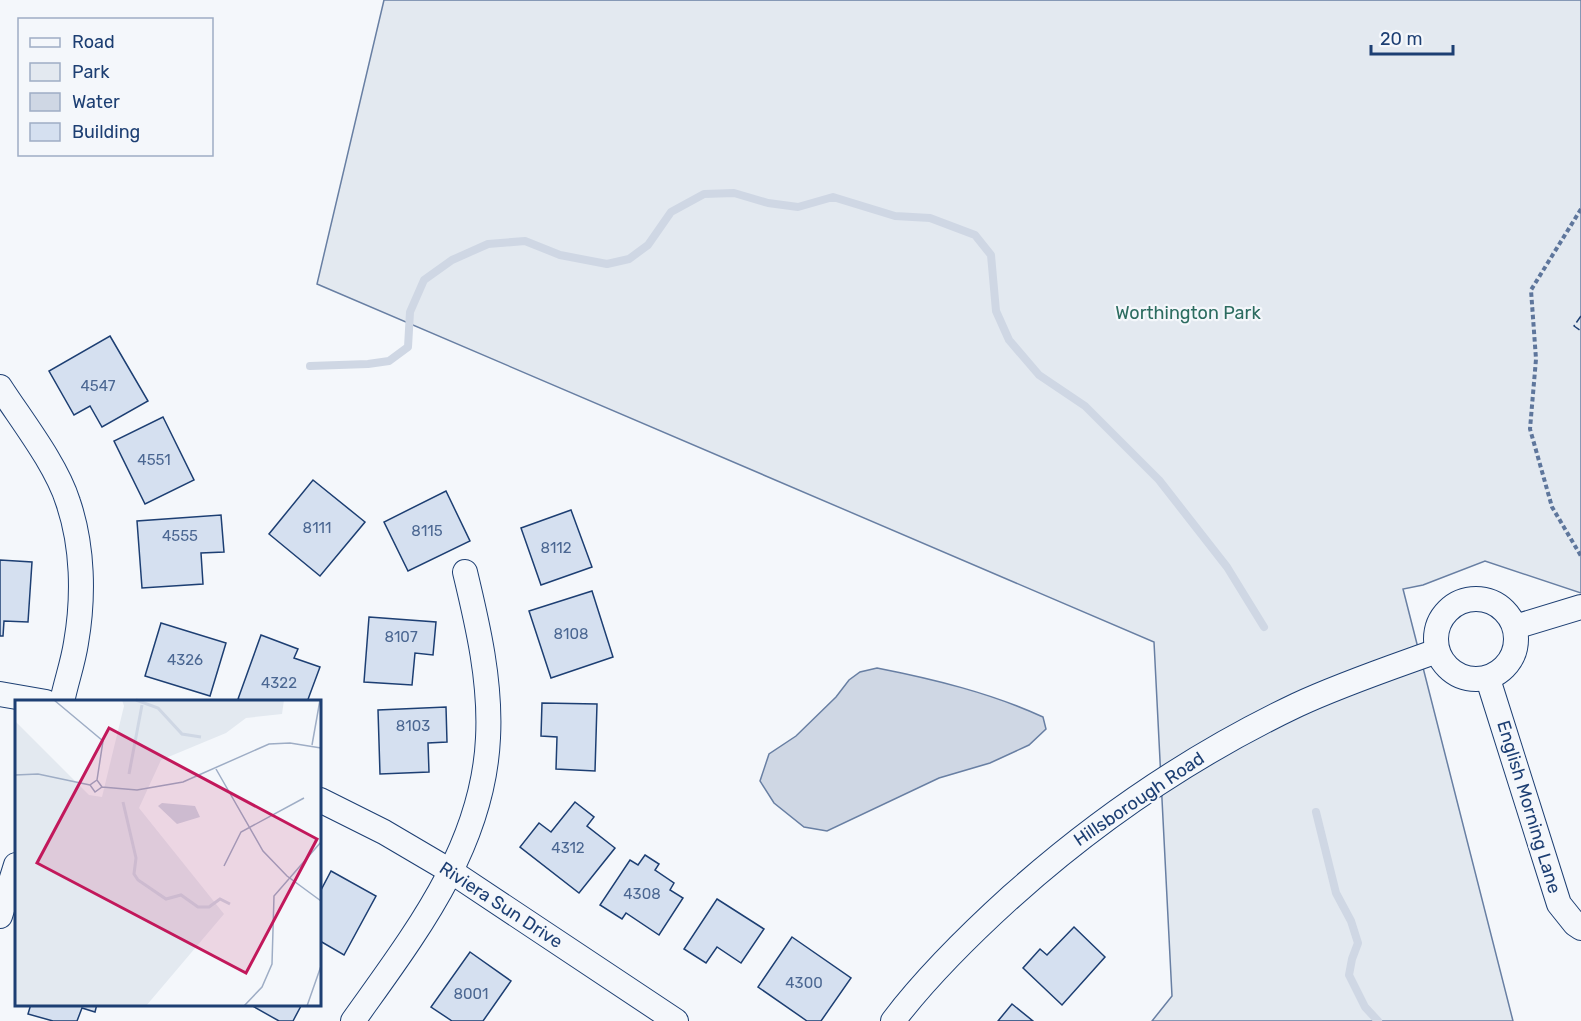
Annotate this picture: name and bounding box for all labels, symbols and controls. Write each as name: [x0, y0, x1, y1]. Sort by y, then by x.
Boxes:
legend: [18, 18, 213, 156]
scale bar: [1371, 18, 1454, 56]
text: 20 m: [1380, 28, 1422, 50]
text: Road: [72, 31, 115, 53]
text: Park: [72, 61, 110, 83]
text: Water: [72, 91, 120, 113]
text: Building: [72, 121, 140, 143]
park label: Worthington Park: [1115, 302, 1261, 324]
house number: 4547: [81, 377, 116, 395]
house number: 4551: [137, 451, 171, 469]
house number: 8111: [303, 519, 331, 537]
house number: 8115: [411, 522, 443, 540]
house number: 4555: [162, 527, 198, 545]
house number: 8112: [540, 539, 572, 557]
house number: 8108: [553, 625, 589, 643]
house number: 8107: [384, 628, 418, 646]
house number: 4326: [167, 651, 203, 669]
house number: 4322: [261, 674, 297, 692]
inset map: [15, 700, 321, 1006]
house number: 8103: [396, 717, 430, 735]
street label: English Morning Lane: [1492, 718, 1566, 896]
street label: Hillsborough Road: [1070, 747, 1208, 851]
house number: 4312: [551, 839, 585, 857]
street label: Riviera Sun Drive: [435, 857, 567, 953]
house number: 4308: [623, 885, 661, 903]
house number: 4300: [785, 974, 823, 992]
house number: 8001: [453, 985, 489, 1003]

